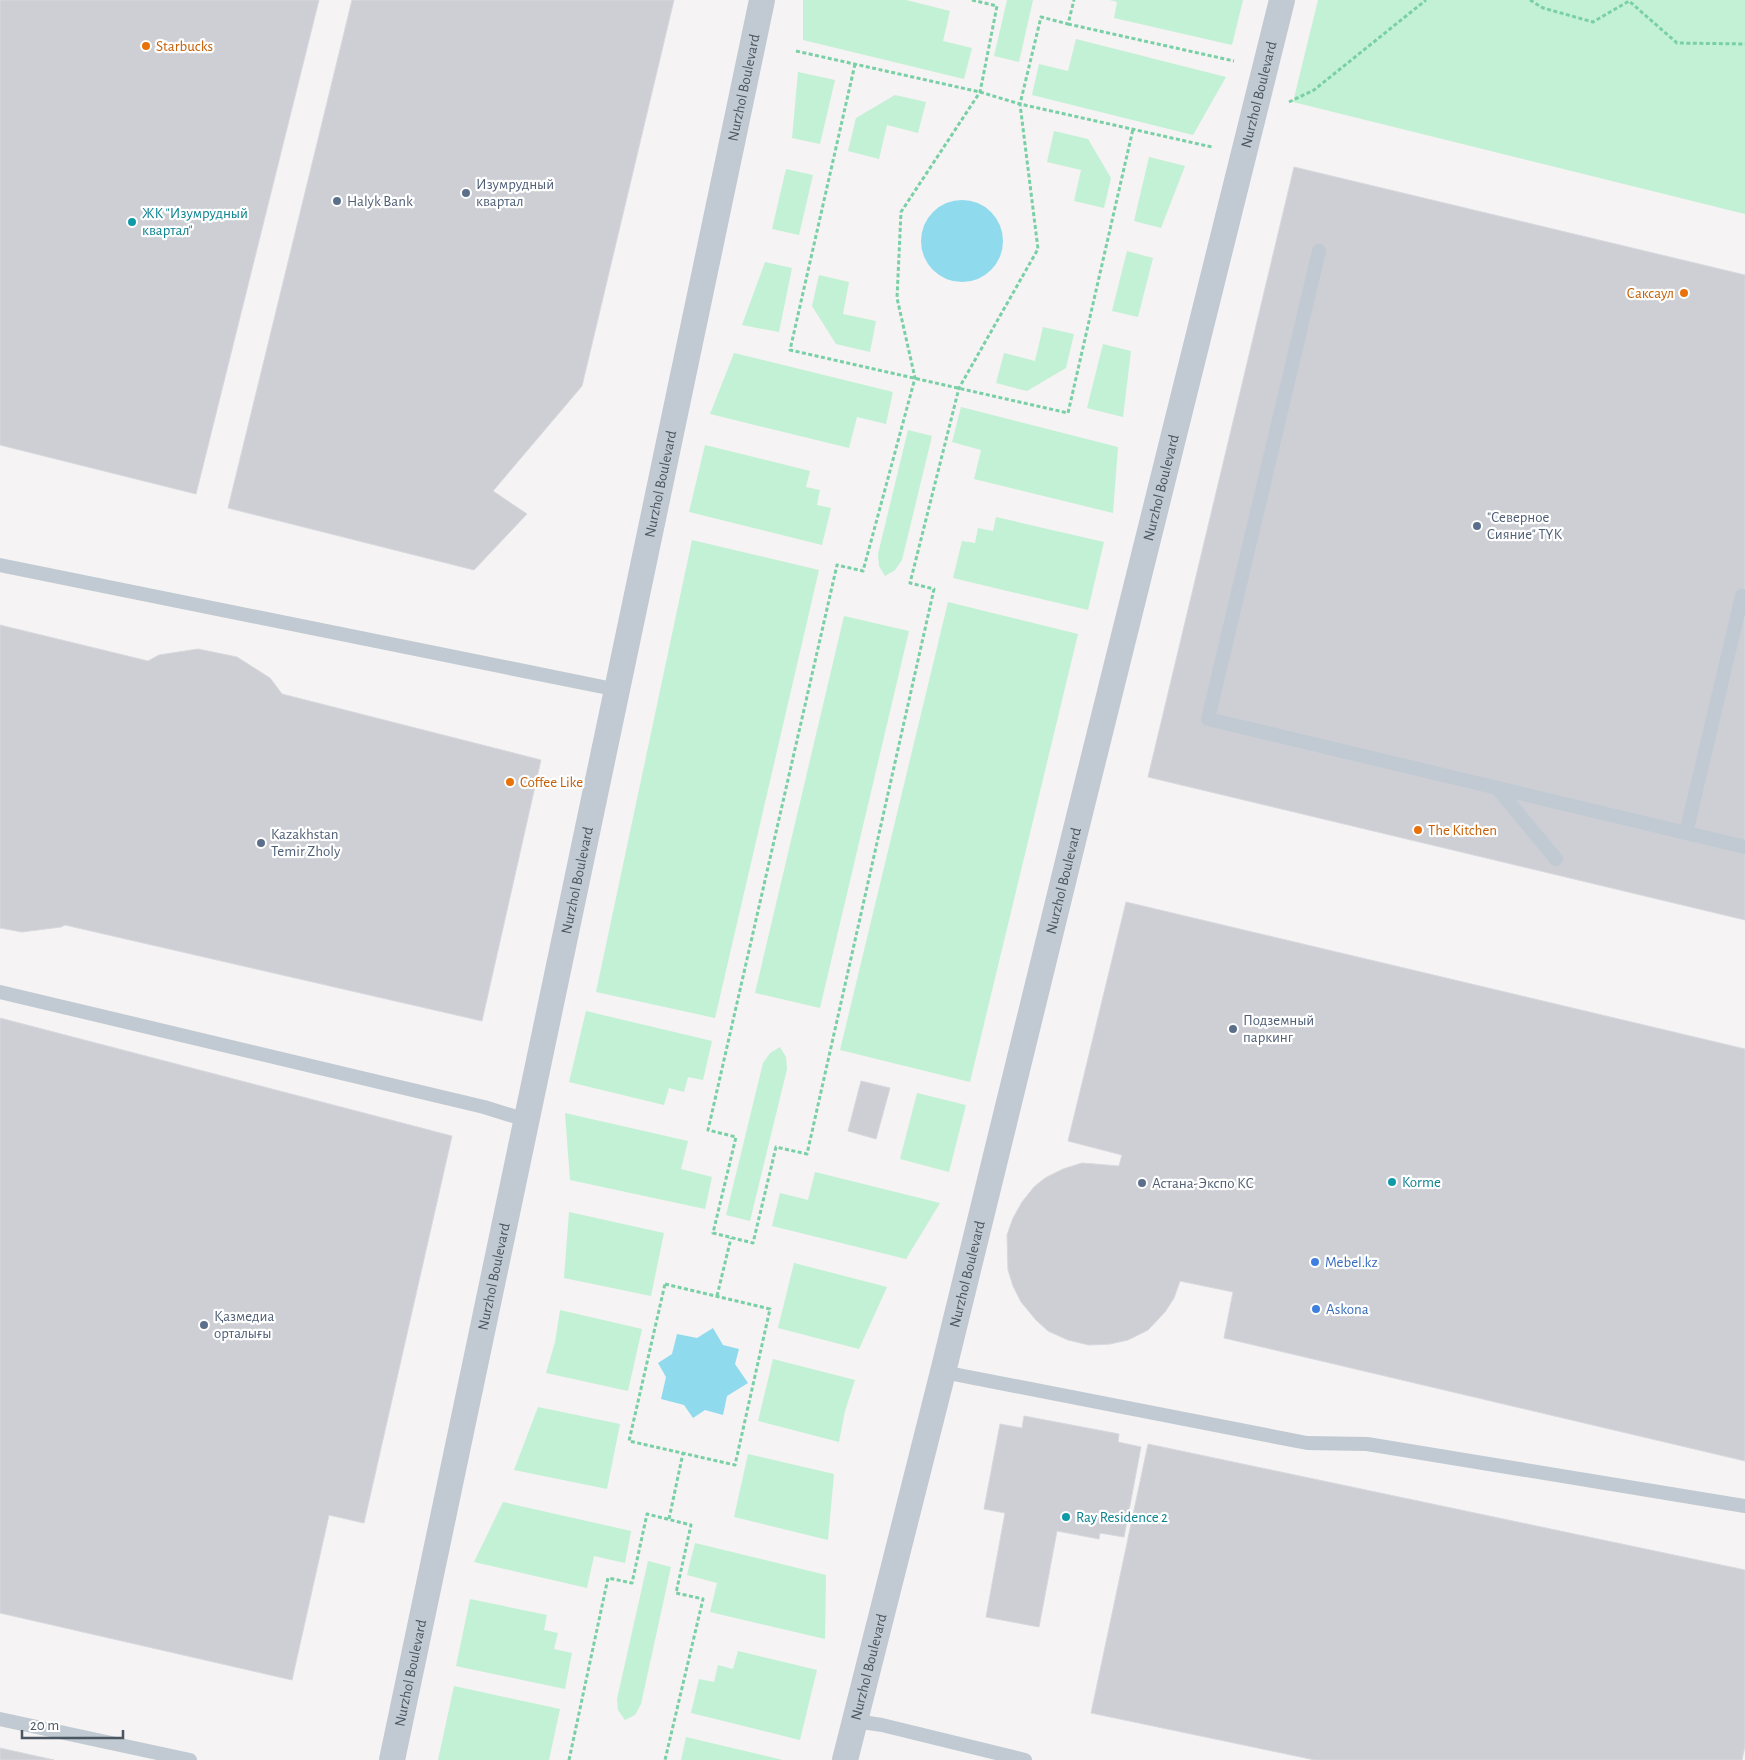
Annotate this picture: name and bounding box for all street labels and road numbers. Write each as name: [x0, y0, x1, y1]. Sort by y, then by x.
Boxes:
street label: Nurzhol Boulevard: [726, 32, 763, 143]
street label: Nurzhol Boulevard: [1239, 40, 1279, 149]
street label: Nurzhol Boulevard: [642, 429, 679, 539]
street label: Nurzhol Boulevard: [1141, 433, 1182, 543]
street label: Nurzhol Boulevard: [559, 825, 596, 935]
street label: Nurzhol Boulevard: [1044, 826, 1084, 936]
street label: Nurzhol Boulevard: [947, 1219, 988, 1329]
street label: Nurzhol Boulevard: [476, 1222, 513, 1332]
street label: Nurzhol Boulevard: [848, 1612, 890, 1722]
street label: Nurzhol Boulevard: [392, 1618, 429, 1728]

